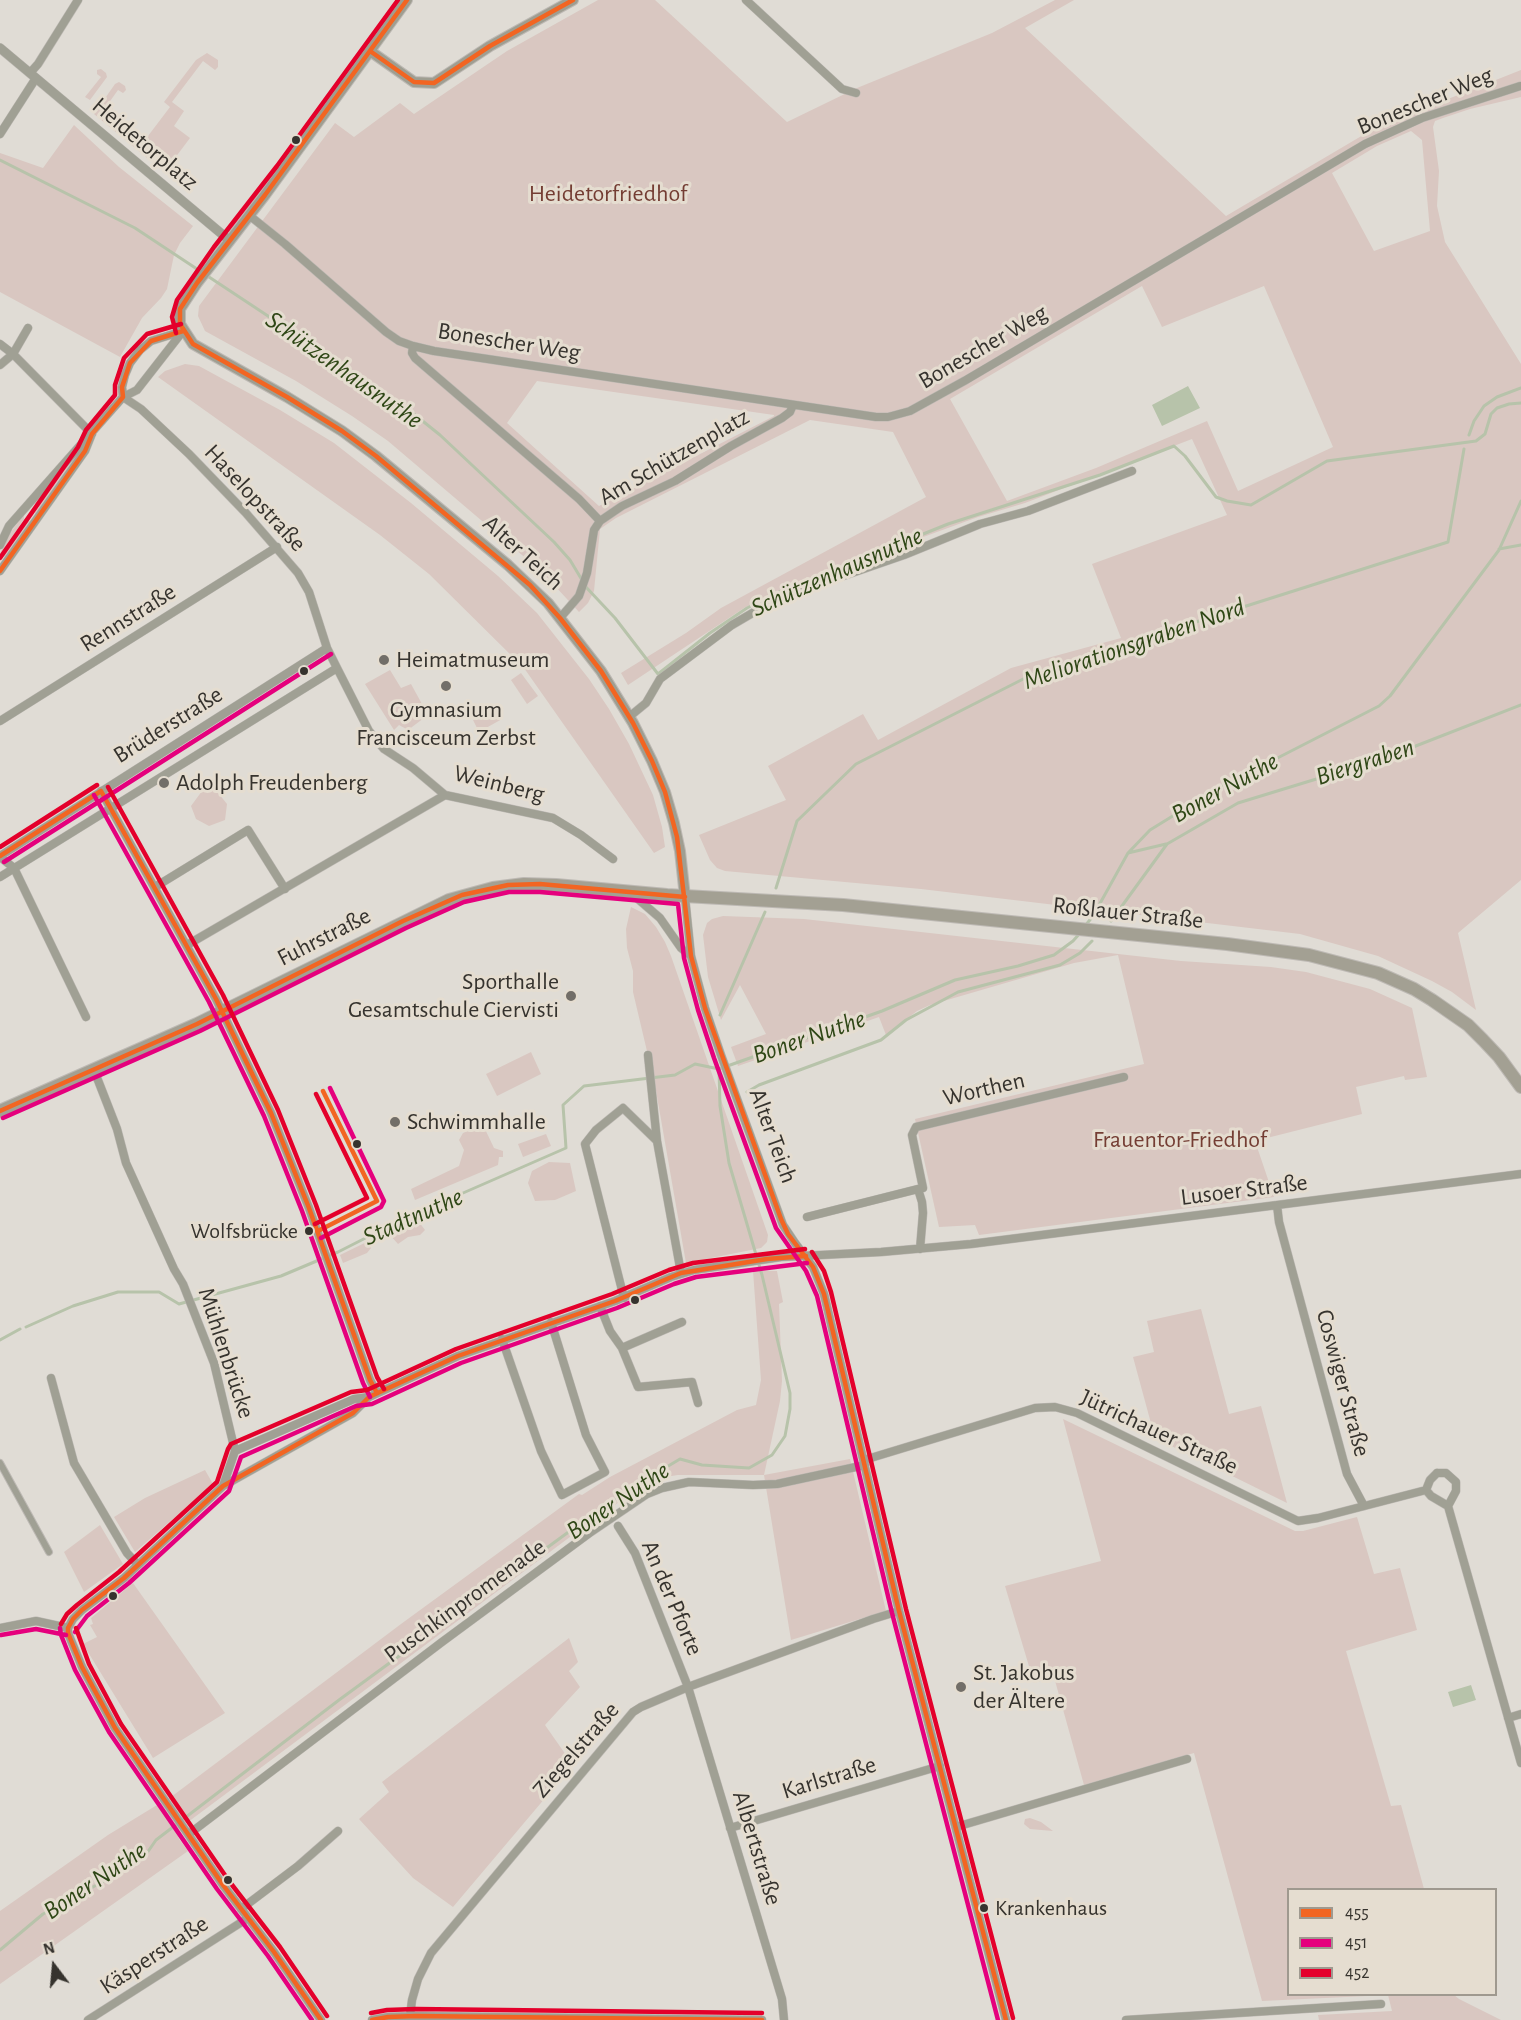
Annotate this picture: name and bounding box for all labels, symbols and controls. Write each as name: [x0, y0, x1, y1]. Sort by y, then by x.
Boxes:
street label: Bonescher Weg: [1353, 61, 1497, 141]
street label: Heidetorplatz: [86, 91, 204, 197]
unlabelled marker: [290, 134, 302, 146]
park label: Heidetorfriedhof: [529, 180, 687, 208]
street label: Bonescher Weg: [913, 299, 1053, 395]
water label: Schützenhausnuthe: [259, 304, 429, 436]
street label: Bonescher Weg: [436, 317, 582, 367]
street label: Am Schützenplatz: [594, 402, 754, 512]
street label: Haselopstraße: [198, 438, 312, 558]
street label: Alter Teich: [477, 509, 569, 597]
water label: Schützenhausnuthe: [746, 520, 928, 624]
street label: Rennstraße: [75, 577, 181, 659]
water label: Meliorationsgraben Nord: [1019, 591, 1249, 697]
place label: Heimatmuseum: [396, 646, 549, 674]
marker: Heimatmuseum: [377, 653, 391, 667]
unlabelled marker: [298, 665, 310, 677]
marker: Gymnasium Francisceum Zerbst: [439, 679, 453, 693]
street label: Brüderstraße: [108, 680, 228, 770]
place label: Gymnasium Francisceum Zerbst: [356, 696, 536, 752]
water label: Biergraben: [1312, 731, 1418, 793]
water label: Boner Nuthe: [1166, 746, 1284, 830]
street label: Weinberg: [451, 759, 547, 809]
place label: Adolph Freudenberg: [176, 769, 367, 797]
marker: Adolph Freudenberg: [157, 776, 171, 790]
street label: Roßlauer Straße: [1051, 891, 1205, 935]
street label: Fuhrstraße: [272, 901, 376, 973]
place label: Sporthalle Gesamtschule Ciervisti: [348, 968, 559, 1024]
marker: Sporthalle Gesamtschule Ciervisti: [564, 989, 578, 1003]
water label: Boner Nuthe: [748, 1003, 870, 1071]
street label: Worthen: [940, 1066, 1028, 1112]
street label: Alter Teich: [743, 1085, 803, 1187]
place label: Schwimmhalle: [407, 1108, 546, 1136]
marker: Schwimmhalle: [388, 1115, 402, 1129]
park label: Frauentor-Friedhof: [1093, 1126, 1267, 1154]
unlabelled marker: [351, 1138, 363, 1150]
street label: Lusoer Straße: [1179, 1168, 1309, 1212]
water label: Stadtnuthe: [358, 1181, 468, 1253]
place label: Wolfsbrücke: [191, 1218, 298, 1244]
marker: Wolfsbrücke: [303, 1225, 315, 1237]
street label: Mühlenbrücke: [191, 1284, 261, 1422]
unlabelled marker: [629, 1294, 641, 1306]
street label: Coswiger Straße: [1310, 1306, 1376, 1460]
street label: Jütrichauer Straße: [1076, 1383, 1242, 1481]
water label: Boner Nuthe: [561, 1455, 675, 1547]
street label: Puschkinpromenade: [379, 1533, 551, 1669]
street label: An der Pforte: [635, 1536, 709, 1660]
unlabelled marker: [107, 1590, 119, 1602]
place label: St. Jakobus der Ältere: [973, 1659, 1075, 1715]
marker: St. Jakobus der Ältere: [954, 1680, 968, 1694]
street label: Ziegelstraße: [527, 1696, 625, 1804]
street label: Karlstraße: [778, 1750, 880, 1806]
street label: Albertstraße: [726, 1787, 788, 1909]
water label: Boner Nuthe: [38, 1835, 152, 1927]
unlabelled marker: [222, 1874, 234, 1886]
legend: [1287, 1888, 1497, 1996]
place label: Krankenhaus: [995, 1895, 1107, 1921]
marker: Krankenhaus: [978, 1902, 990, 1914]
text: 455: [1345, 1904, 1369, 1922]
street label: Käsperstraße: [94, 1909, 214, 2001]
text: 451: [1345, 1934, 1367, 1952]
north arrow: [24, 1936, 84, 1996]
text: N: [41, 1939, 57, 1958]
text: 452: [1345, 1964, 1369, 1982]

